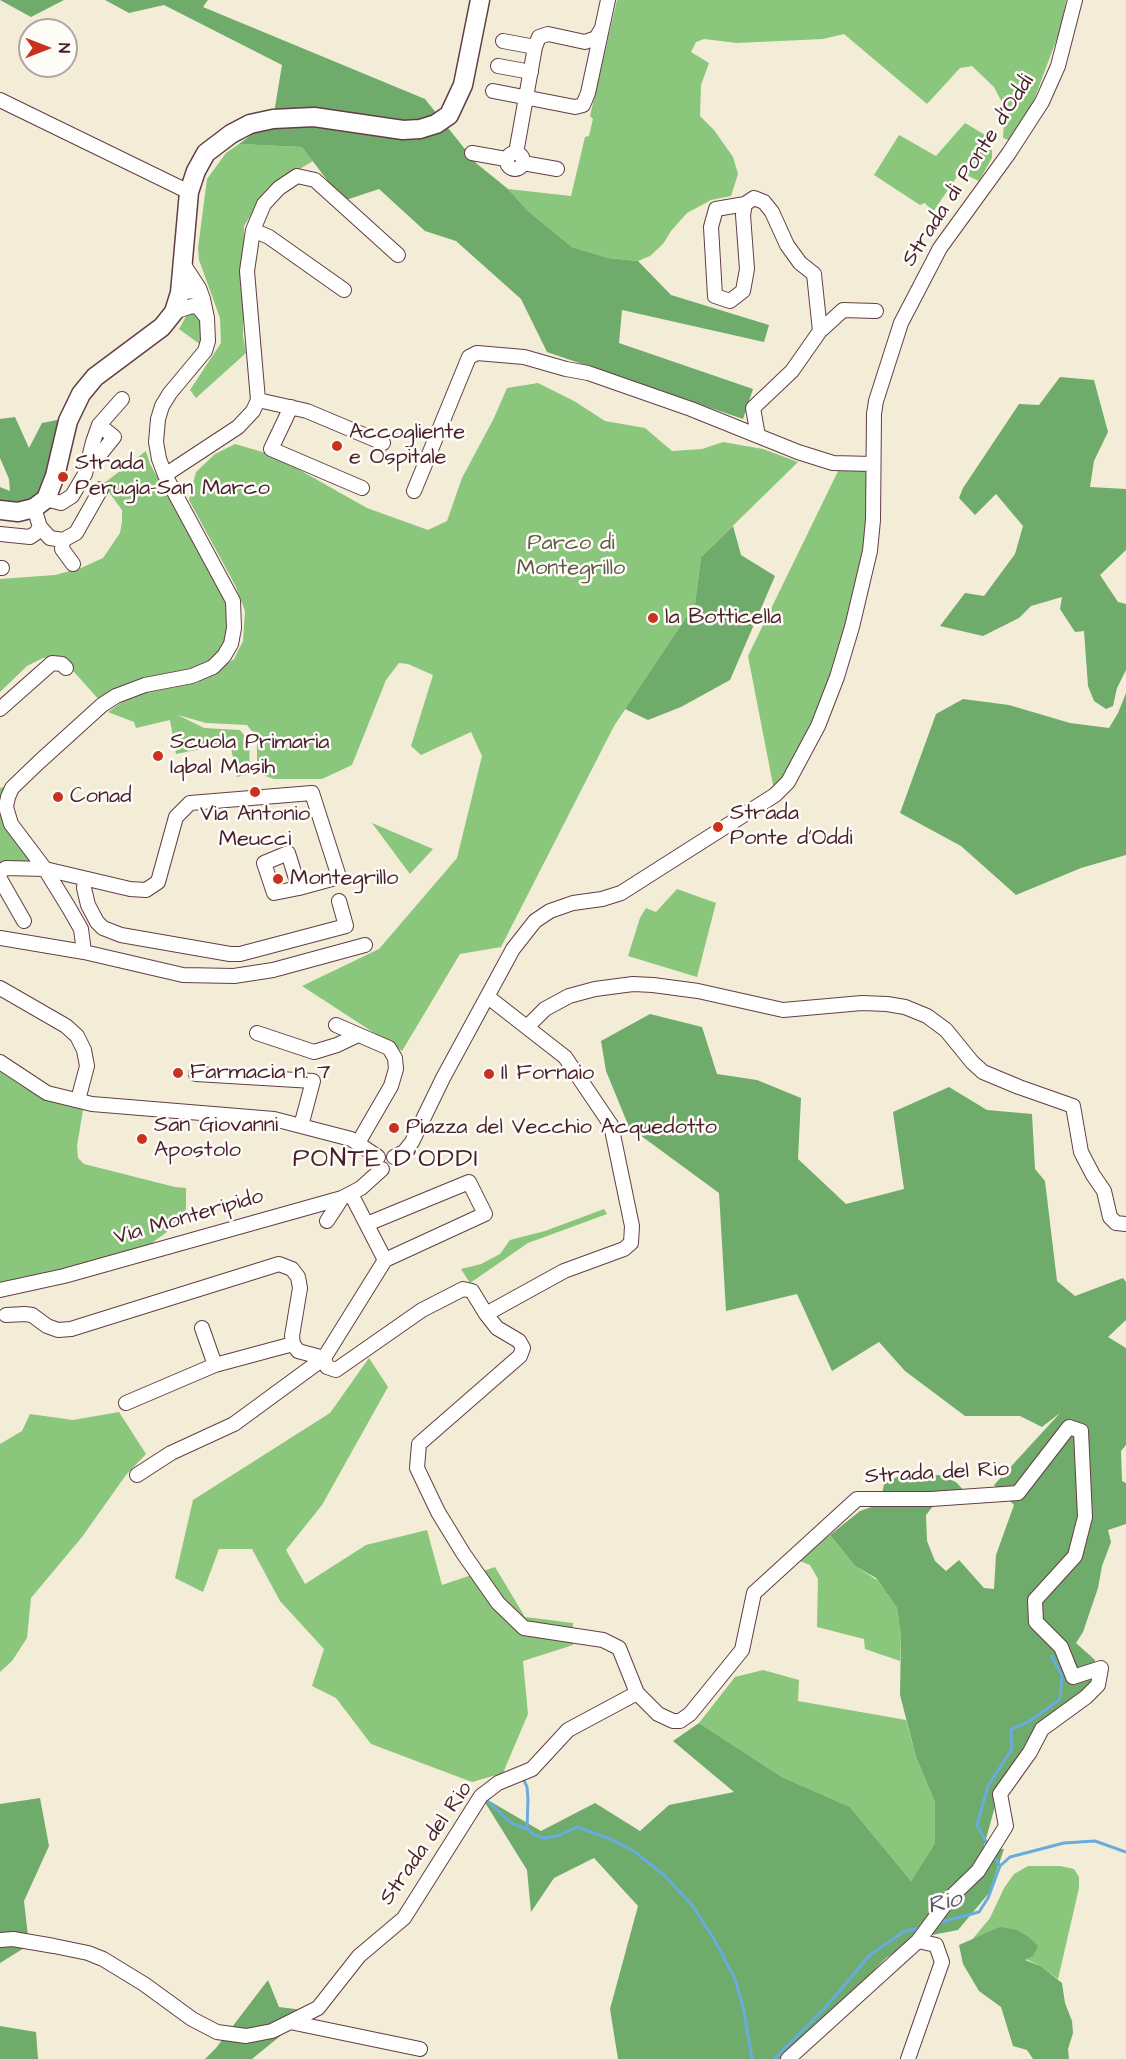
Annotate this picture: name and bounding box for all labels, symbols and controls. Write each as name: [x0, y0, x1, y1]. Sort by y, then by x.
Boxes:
north arrow: [18, 18, 78, 78]
text: N: [53, 43, 75, 53]
street label: Strada di Ponte d'Oddi: [897, 70, 1041, 272]
place label: Accogliente e Ospitale: [349, 420, 465, 472]
marker: Accogliente e Ospitale: [330, 439, 344, 453]
place label: Strada Perugia-San Marco: [75, 451, 270, 502]
marker: Strada Perugia-San Marco: [56, 470, 70, 484]
park label: Parco di Montegrillo: [517, 531, 625, 582]
place label: la Botticella: [665, 605, 782, 631]
marker: la Botticella: [646, 611, 660, 625]
place label: Scuola Primaria Iqbal Masih: [170, 730, 330, 782]
marker: Scuola Primaria Iqbal Masih: [151, 749, 165, 763]
place label: Conad: [70, 784, 131, 810]
marker: Via Antonio Meucci: [248, 785, 262, 799]
marker: Conad: [51, 790, 65, 804]
place label: Strada Ponte d'Oddi: [730, 801, 852, 852]
place label: Via Antonio Meucci: [200, 802, 310, 854]
marker: Strada Ponte d'Oddi: [711, 820, 725, 834]
place label: Montegrillo: [290, 866, 398, 892]
marker: Montegrillo: [271, 872, 285, 886]
place label: Farmacia n. 7: [190, 1060, 331, 1086]
place label: Il Fornaio: [501, 1061, 594, 1087]
marker: Farmacia n. 7: [171, 1066, 185, 1080]
marker: Il Fornaio: [482, 1067, 496, 1081]
place label: San Giovanni Apostolo: [154, 1113, 278, 1164]
place label: Piazza del Vecchio Acquedotto: [406, 1115, 717, 1141]
marker: Piazza del Vecchio Acquedotto: [387, 1121, 401, 1135]
marker: San Giovanni Apostolo: [135, 1132, 149, 1146]
district label: PONTE D'ODDI: [293, 1145, 479, 1177]
street label: Via Monteripido: [111, 1184, 267, 1252]
street label: Strada del Rio: [864, 1457, 1010, 1491]
street label: Strada del Rio: [375, 1777, 479, 1911]
water label: Rio: [925, 1886, 965, 1922]

